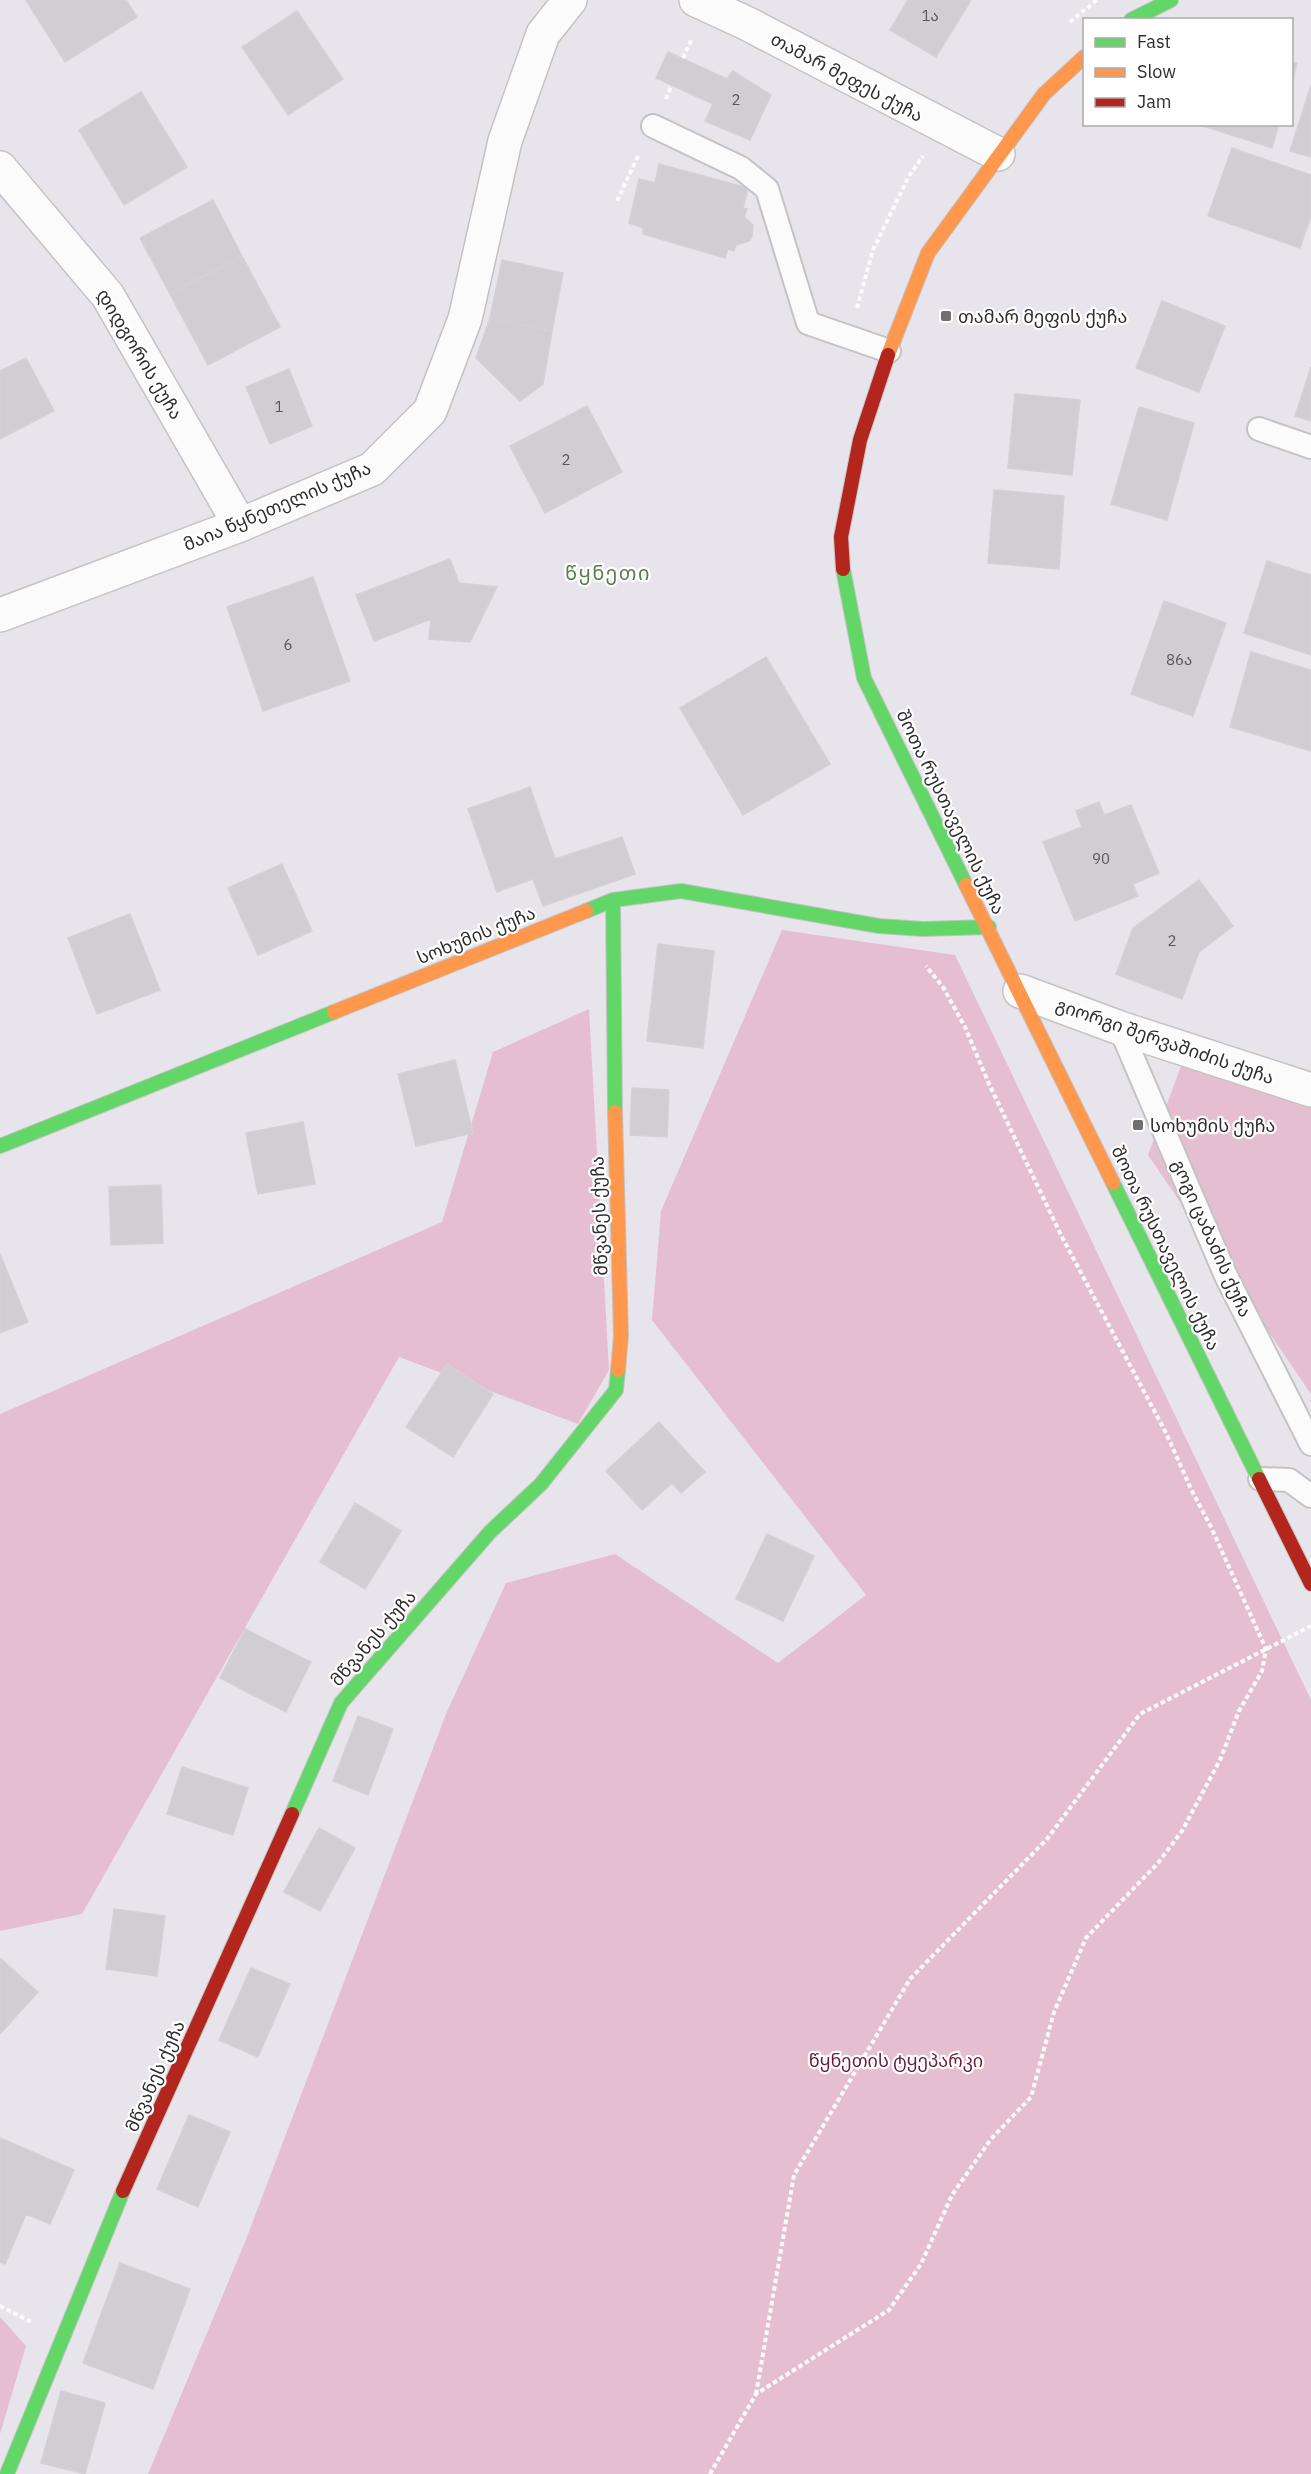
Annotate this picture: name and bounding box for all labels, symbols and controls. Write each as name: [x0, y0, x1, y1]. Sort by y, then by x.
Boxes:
house number: 1ა: [921, 6, 939, 25]
legend: [1083, 18, 1293, 126]
street label: თამარ მეფეს ქუჩა: [767, 27, 927, 127]
text: Fast: [1137, 30, 1171, 53]
text: Slow: [1137, 60, 1176, 83]
house number: 2: [731, 90, 741, 109]
text: Jam: [1137, 90, 1172, 113]
street label: დიდგორის ქუჩა: [92, 284, 188, 424]
place label: თამარ მეფის ქუჩა: [958, 305, 1127, 328]
marker: თამარ მეფის ქუჩა: [939, 309, 953, 323]
house number: 1: [274, 397, 284, 416]
house number: 2: [561, 450, 571, 469]
street label: მაია წყნეთელის ქუჩა: [180, 456, 374, 556]
district label: წყნეთი: [565, 559, 651, 586]
house number: 6: [283, 635, 293, 654]
house number: 86ა: [1166, 650, 1192, 669]
street label: შოთა რუსთაველის ქუჩა: [891, 706, 1011, 918]
house number: 90: [1092, 849, 1110, 868]
street label: სოხუმის ქუჩა: [414, 901, 538, 969]
house number: 2: [1167, 931, 1177, 950]
street label: გიორგი შერვაშიძის ქუჩა: [1053, 993, 1277, 1089]
place label: სოხუმის ქუჩა: [1150, 1114, 1275, 1137]
marker: სოხუმის ქუჩა: [1131, 1118, 1145, 1132]
street label: შოთა რუსთაველის ქუჩა: [1106, 1142, 1226, 1354]
street label: მწვანეს ქუჩა: [585, 1156, 613, 1276]
street label: გოგი ცაბაძის ქუჩა: [1167, 1156, 1257, 1320]
street label: მწვანეს ქუჩა: [325, 1585, 421, 1691]
street label: მწვანეს ქუჩა: [120, 2017, 190, 2135]
park label: წყნეთის ტყეპარკი: [809, 2049, 983, 2072]

